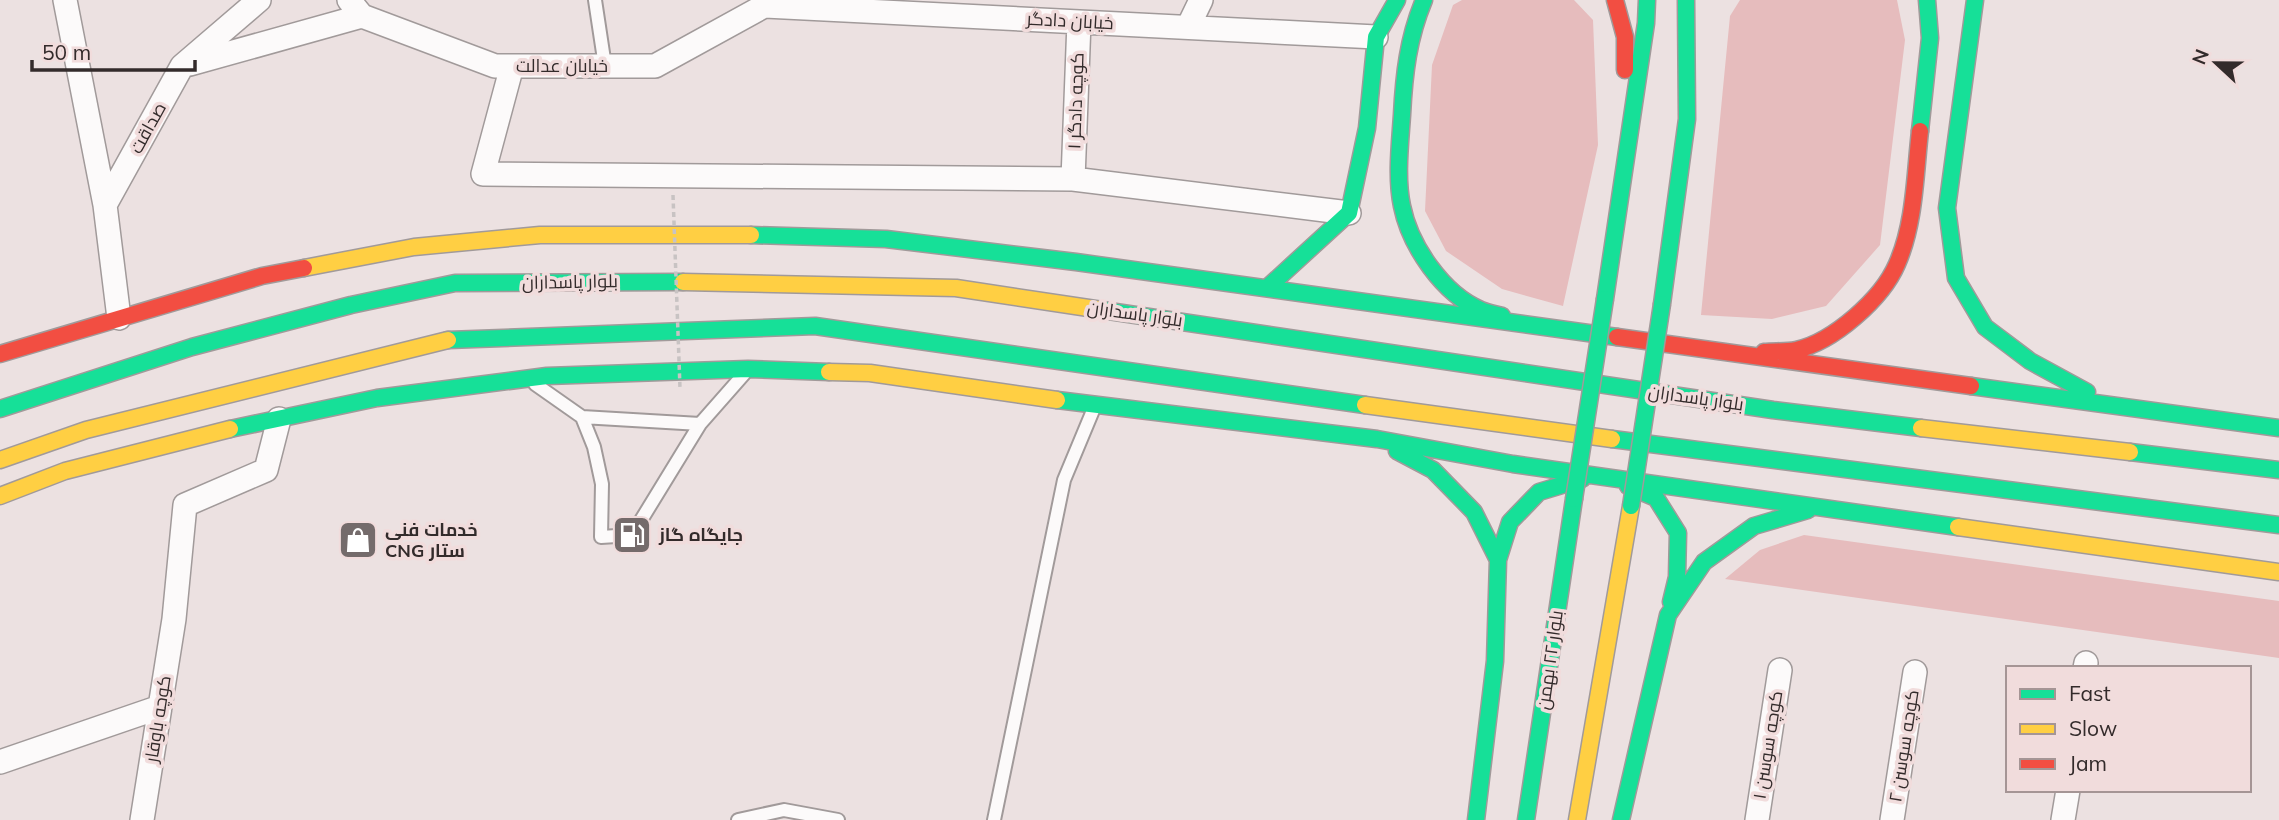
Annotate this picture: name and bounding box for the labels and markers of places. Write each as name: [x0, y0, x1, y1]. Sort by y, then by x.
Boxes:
fuel station icon: جایگاه گاز: [611, 514, 653, 556]
place label: خدمات فنی‌ CNG ستار: [385, 518, 478, 562]
shop icon: خدمات فنی‌ CNG ستار: [337, 519, 379, 561]
place label: جایگاه گاز: [658, 523, 743, 546]

